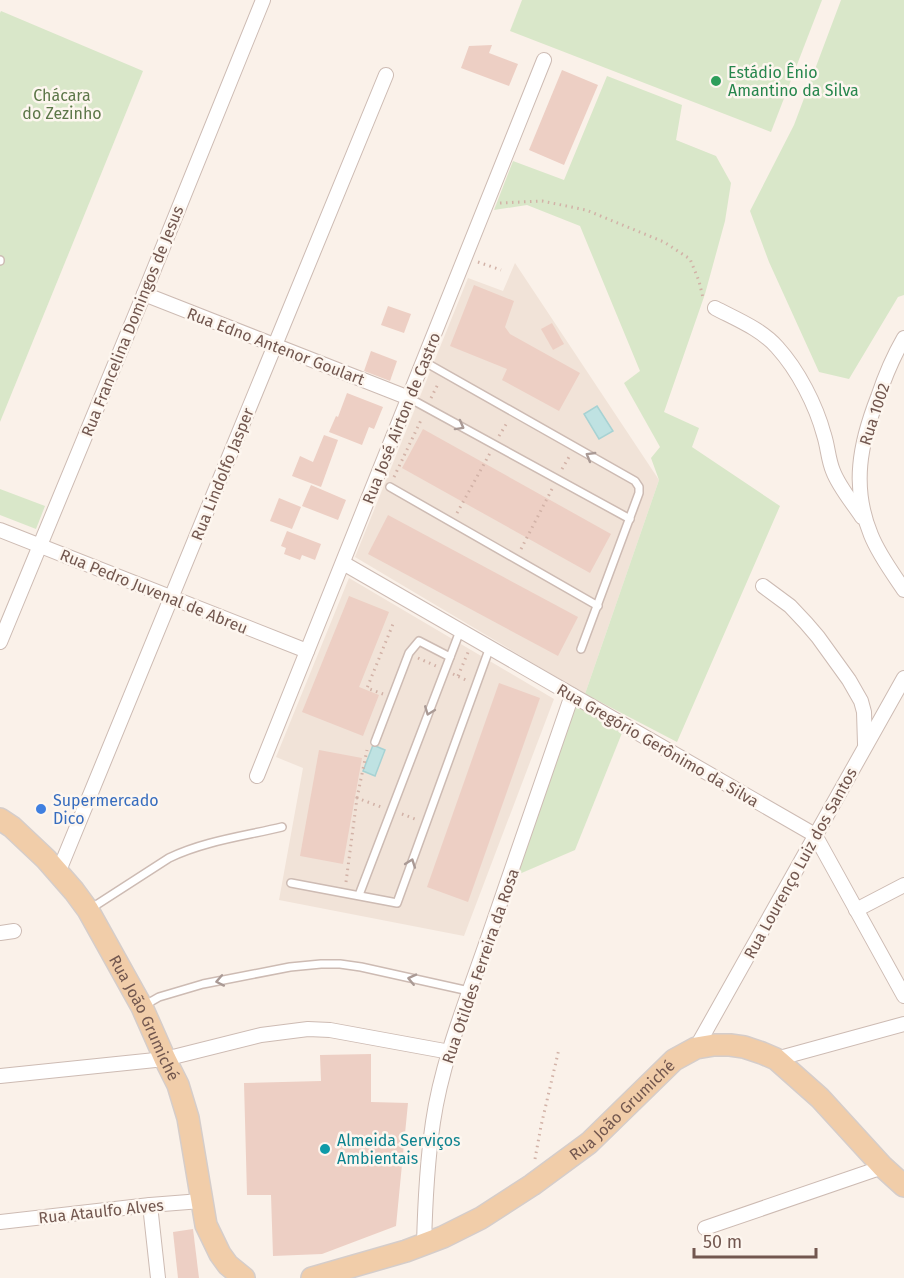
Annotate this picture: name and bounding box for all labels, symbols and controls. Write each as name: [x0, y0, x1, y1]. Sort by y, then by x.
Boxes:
place label: Estádio Ênio Amantino da Silva: [728, 62, 859, 100]
marker: Estádio Ênio Amantino da Silva: [709, 74, 723, 88]
park label: Chácara do Zezinho: [22, 86, 102, 123]
street label: Rua Francelina Domingos de Jesus: [77, 203, 188, 439]
street label: Rua Edno Antenor Goulart: [184, 304, 367, 389]
street label: Rua José Airton de Castro: [358, 330, 445, 507]
street label: Rua 1002: [855, 380, 893, 448]
street label: Rua Lindolfo Jasper: [187, 404, 258, 543]
one-way arrow: [454, 419, 464, 430]
one-way arrow: [586, 452, 596, 463]
street label: Rua Pedro Juvenal de Abreu: [57, 545, 250, 638]
street label: Rua Gregório Gerônimo da Silva: [554, 680, 762, 811]
one-way arrow: [424, 705, 437, 716]
street label: Rua Lourenço Luiz dos Santos: [740, 764, 862, 963]
place label: Supermercado Dico: [53, 791, 159, 828]
marker: Supermercado Dico: [34, 802, 48, 816]
one-way arrow: [404, 858, 417, 869]
street label: Rua Otildes Ferreira da Rosa: [438, 866, 523, 1066]
street label: Rua João Grumiché: [105, 952, 183, 1084]
one-way arrow: [408, 973, 418, 986]
one-way arrow: [216, 974, 226, 987]
street label: Rua João Grumiché: [566, 1056, 679, 1164]
place label: Almeida Serviços Ambientais: [337, 1131, 460, 1168]
marker: Almeida Serviços Ambientais: [318, 1142, 332, 1156]
street label: Rua Ataulfo Alves: [37, 1195, 165, 1228]
scale bar: [694, 1221, 816, 1259]
text: 50 m: [703, 1231, 742, 1253]

